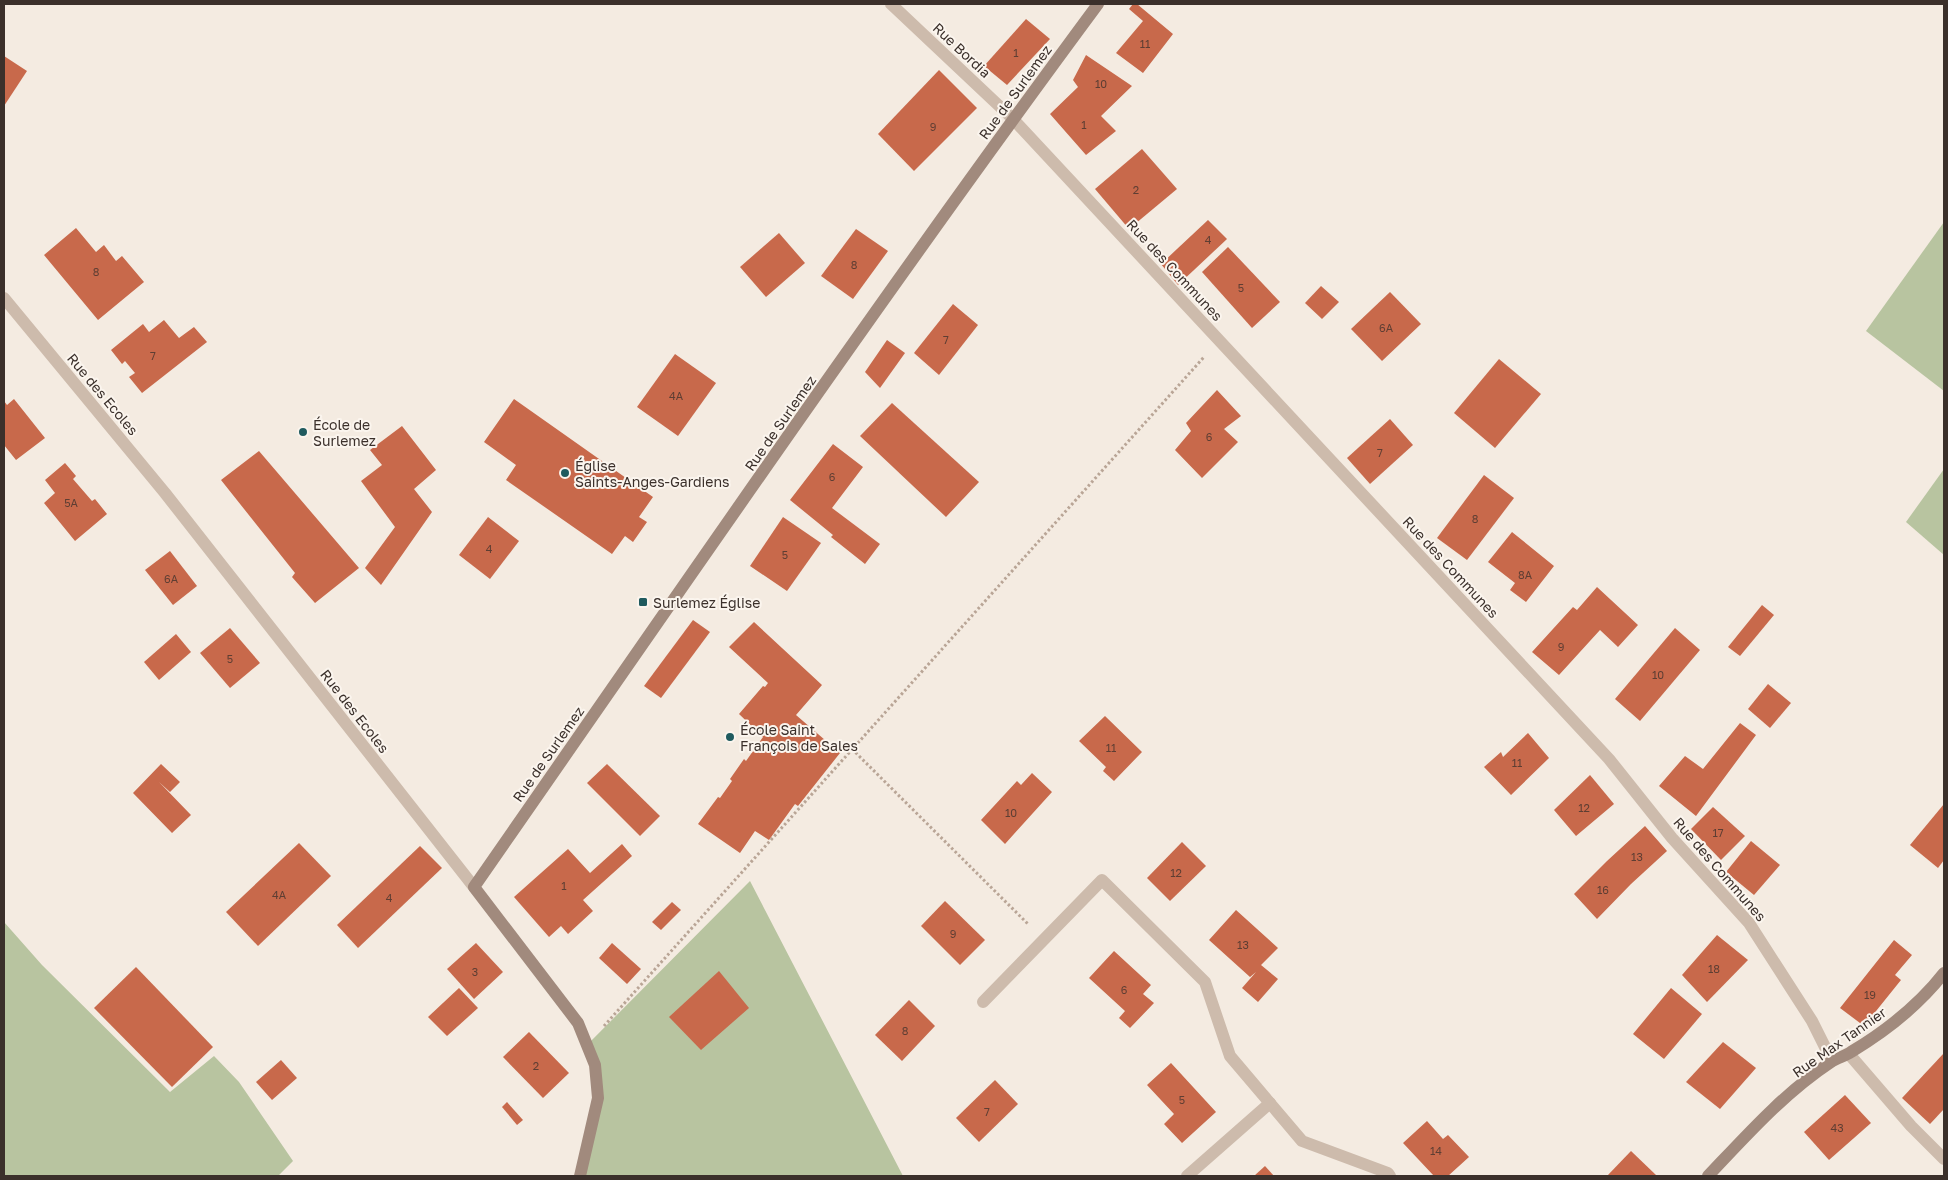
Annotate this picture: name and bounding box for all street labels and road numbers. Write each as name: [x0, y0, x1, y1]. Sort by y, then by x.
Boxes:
street label: Rue Bordia: [930, 19, 994, 81]
street label: Rue de Surlemez: [975, 41, 1055, 143]
street label: Rue des Communes: [1124, 216, 1226, 324]
street label: Rue des Ecoles: [64, 350, 142, 438]
street label: Rue de Surlemez: [741, 372, 819, 474]
street label: Rue des Communes: [1400, 513, 1502, 621]
street label: Rue des Ecoles: [317, 666, 393, 756]
street label: Rue de Surlemez: [509, 703, 587, 805]
street label: Rue des Communes: [1670, 813, 1770, 925]
street label: Rue Max Tannier: [1789, 1003, 1890, 1081]

